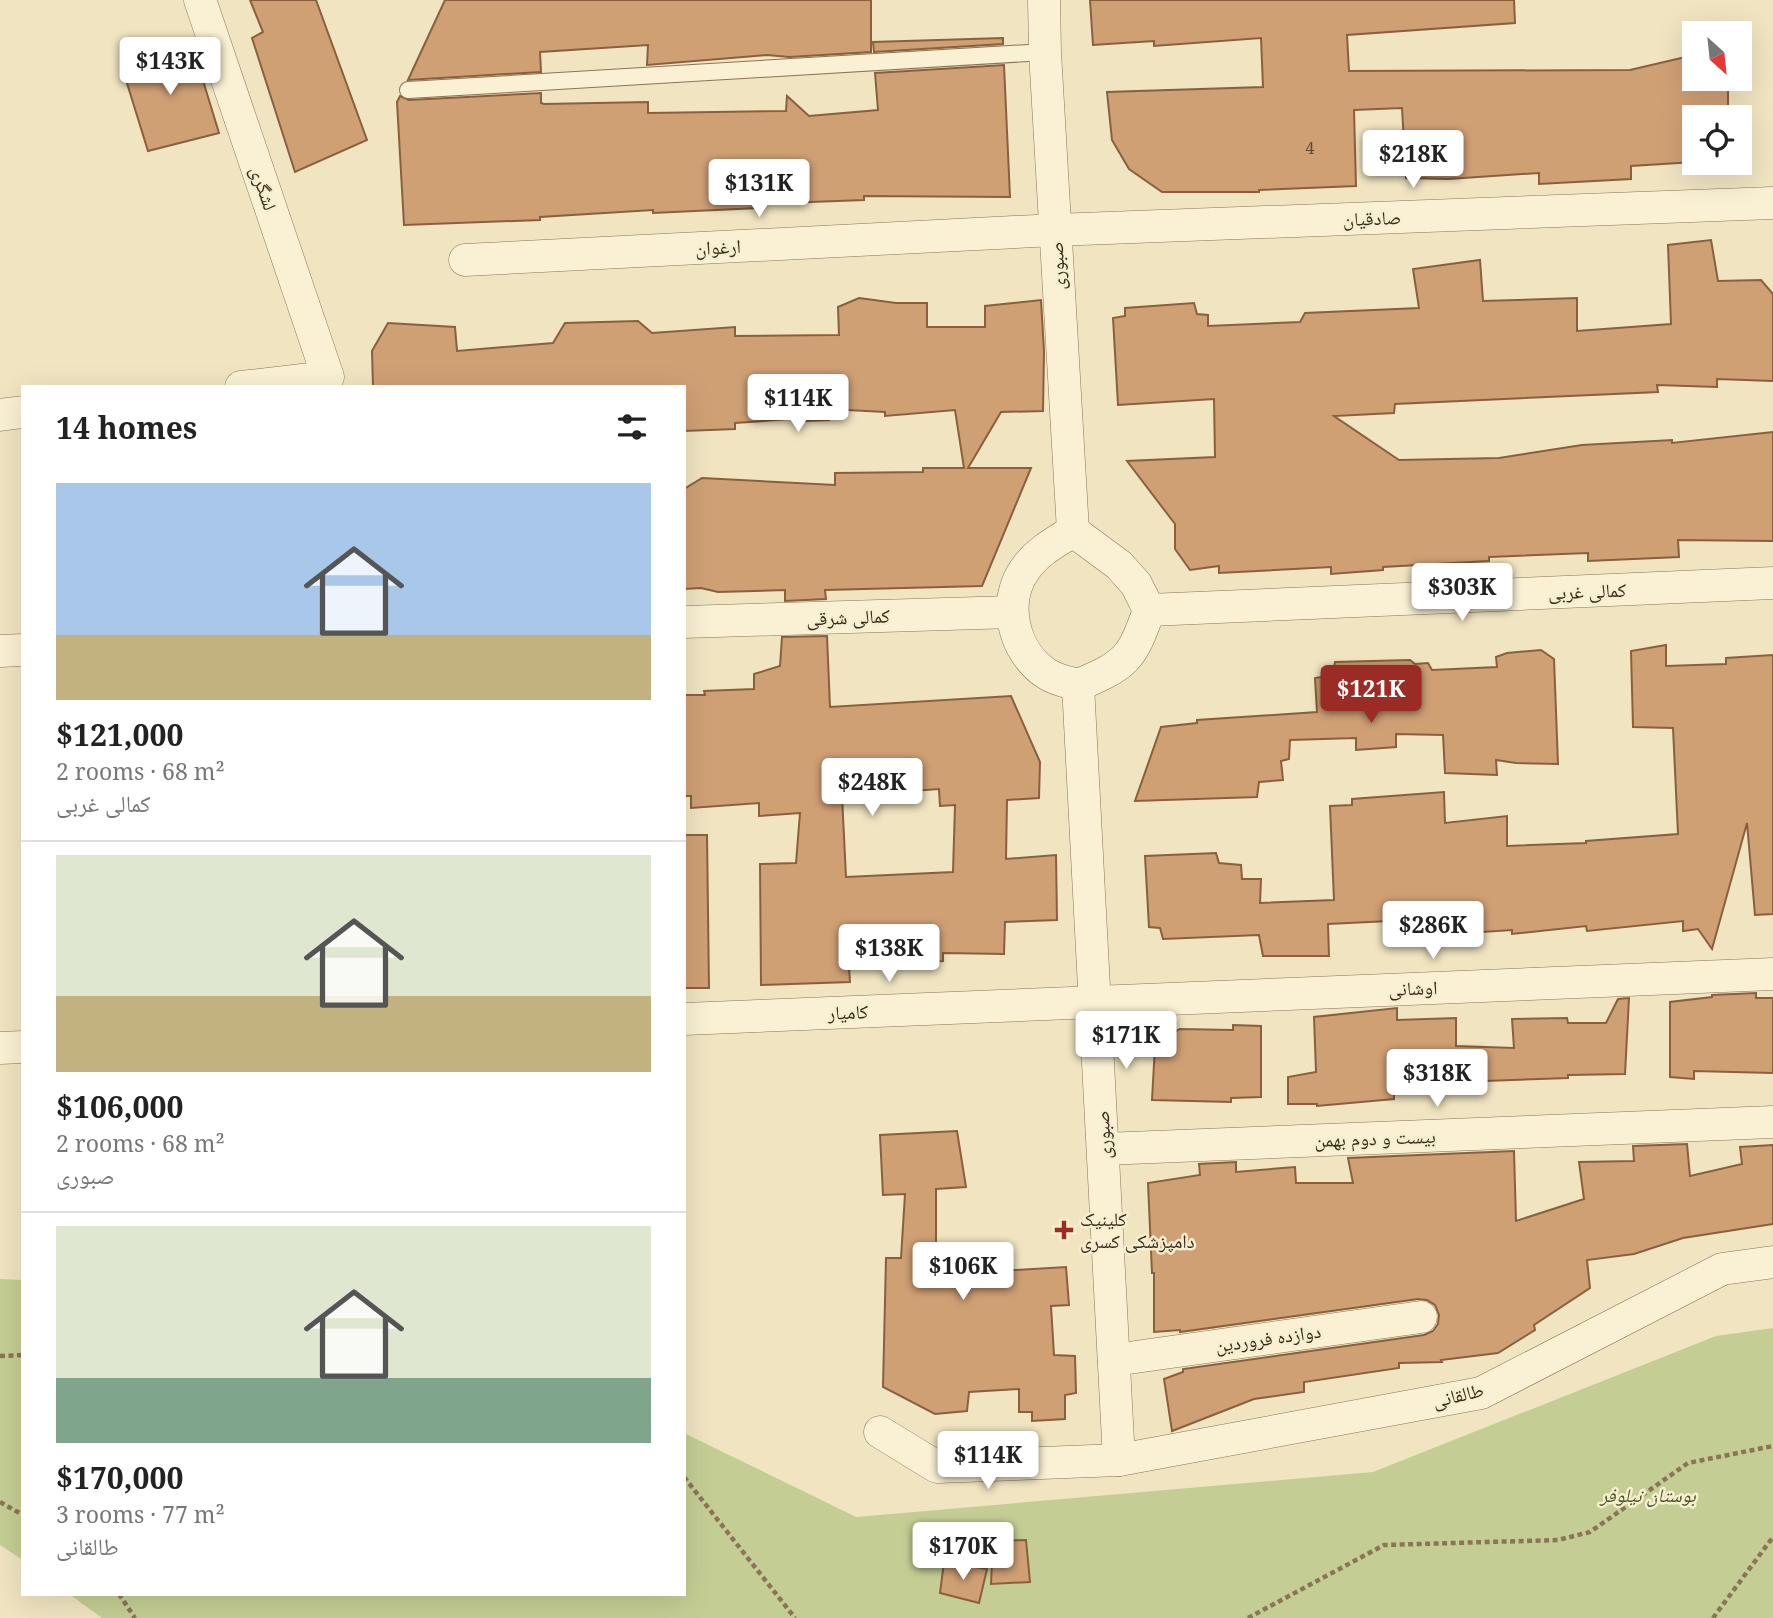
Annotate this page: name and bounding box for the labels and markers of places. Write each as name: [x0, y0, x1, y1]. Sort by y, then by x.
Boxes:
pin: $143K: [121, 38, 219, 97]
pin: $218K: [1364, 130, 1462, 190]
pin: $131K: [710, 160, 808, 219]
pin: $114K: [749, 374, 847, 434]
pin: $303K: [1413, 564, 1511, 623]
pin: $121K: [1322, 666, 1420, 725]
pin: $248K: [823, 758, 921, 818]
pin: $286K: [1384, 902, 1482, 961]
pin: $138K: [840, 925, 938, 984]
pin: $171K: [1077, 1012, 1175, 1071]
pin: $318K: [1388, 1050, 1486, 1109]
place label: کلینیک دامپزشکی کسری: [1080, 1206, 1195, 1254]
marker: کلینیک دامپزشکی کسری: [1054, 1220, 1074, 1240]
pin: $106K: [914, 1242, 1012, 1302]
pin: $114K: [939, 1432, 1037, 1491]
pin: $170K: [914, 1522, 1012, 1582]

